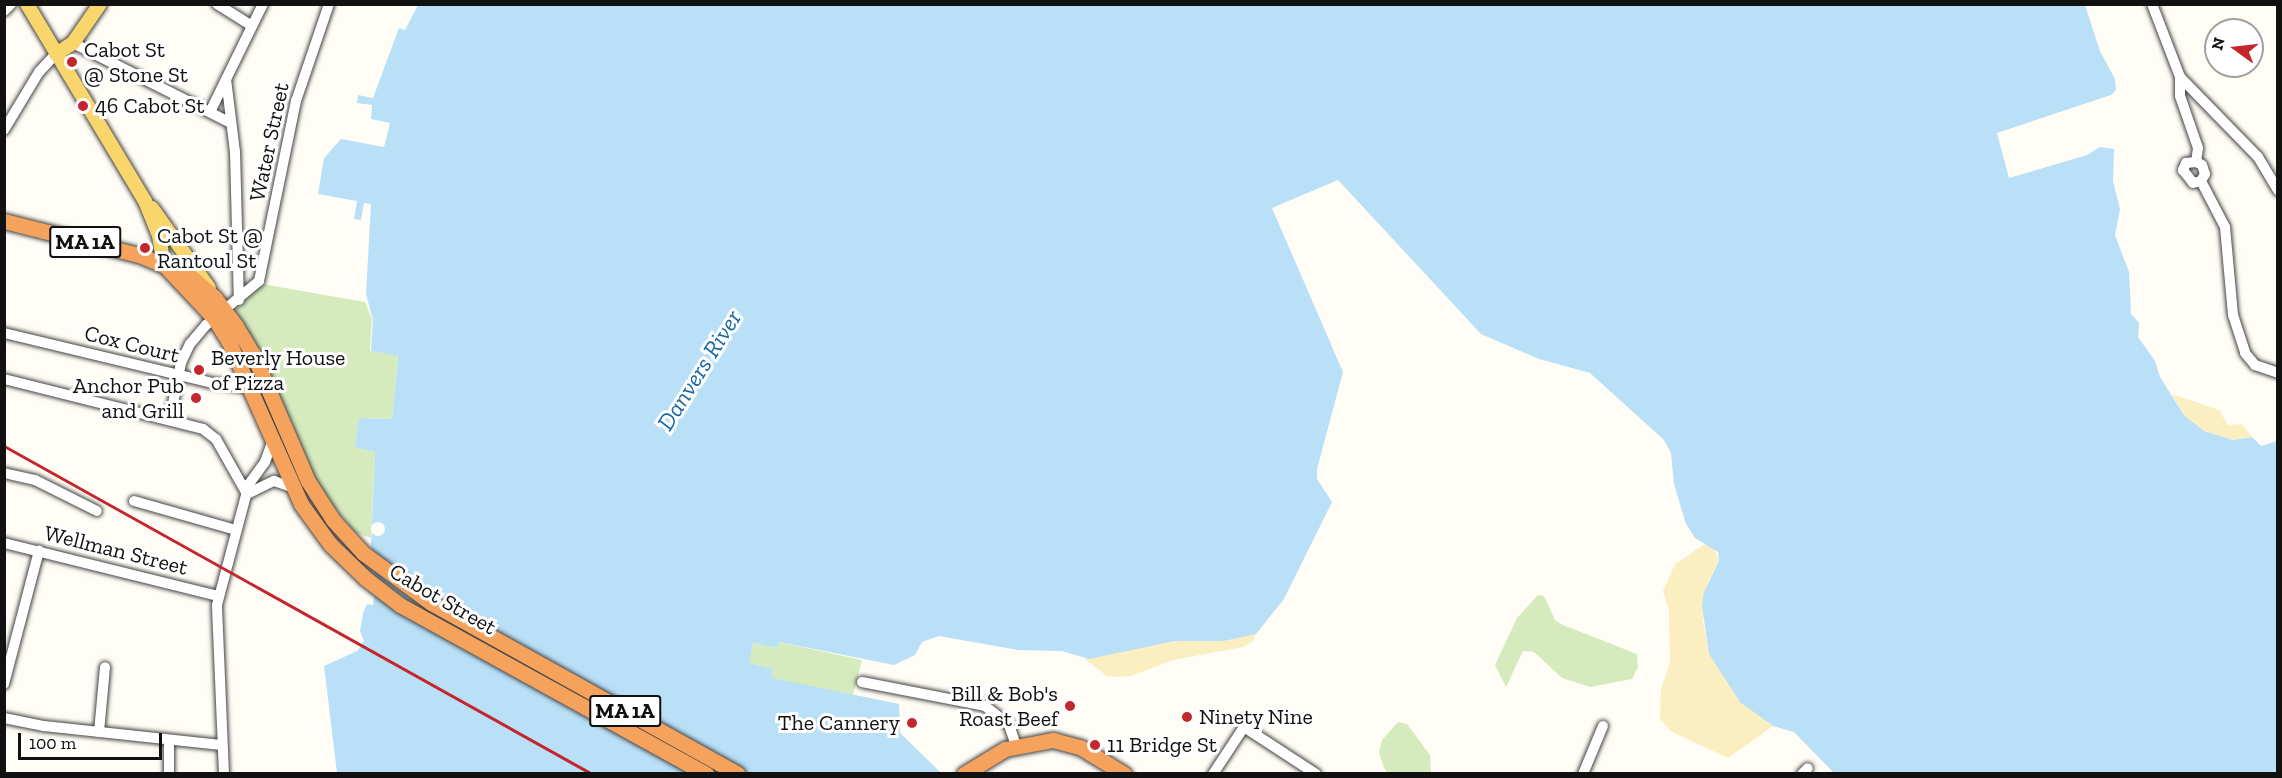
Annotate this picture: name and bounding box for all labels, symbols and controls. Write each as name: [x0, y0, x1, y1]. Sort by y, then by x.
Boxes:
north arrow: [2204, 18, 2264, 78]
text: N: [2207, 35, 2229, 52]
place label: Cabot St @ Stone St: [84, 36, 188, 88]
marker: Cabot St @ Stone St: [65, 55, 79, 69]
street label: Water Street: [244, 80, 294, 204]
place label: 46 Cabot St: [95, 93, 204, 119]
marker: 46 Cabot St: [76, 99, 90, 113]
place label: Cabot St @ Rantoul St: [157, 222, 263, 274]
road number: MA 1A: [48, 224, 122, 260]
marker: Cabot St @ Rantoul St: [138, 241, 152, 255]
water label: Danvers River: [651, 305, 747, 435]
street label: Cox Court: [82, 320, 182, 368]
place label: Beverly House of Pizza: [211, 344, 346, 396]
marker: Beverly House of Pizza: [192, 363, 206, 377]
place label: Anchor Pub and Grill: [72, 372, 184, 424]
marker: Anchor Pub and Grill: [189, 391, 203, 405]
street label: Wellman Street: [42, 519, 190, 581]
street label: Cabot Street: [385, 558, 501, 640]
place label: Bill & Bob's Roast Beef: [951, 680, 1058, 732]
road number: MA 1A: [588, 693, 662, 729]
marker: Bill & Bob's Roast Beef: [1063, 699, 1077, 713]
place label: Ninety Nine: [1199, 704, 1313, 730]
place label: The Cannery: [778, 710, 900, 736]
marker: Ninety Nine: [1180, 710, 1194, 724]
marker: The Cannery: [905, 716, 919, 730]
scale bar: [21, 721, 165, 759]
text: 100 m: [29, 732, 76, 754]
place label: 11 Bridge St: [1107, 732, 1217, 758]
marker: 11 Bridge St: [1088, 738, 1102, 752]

